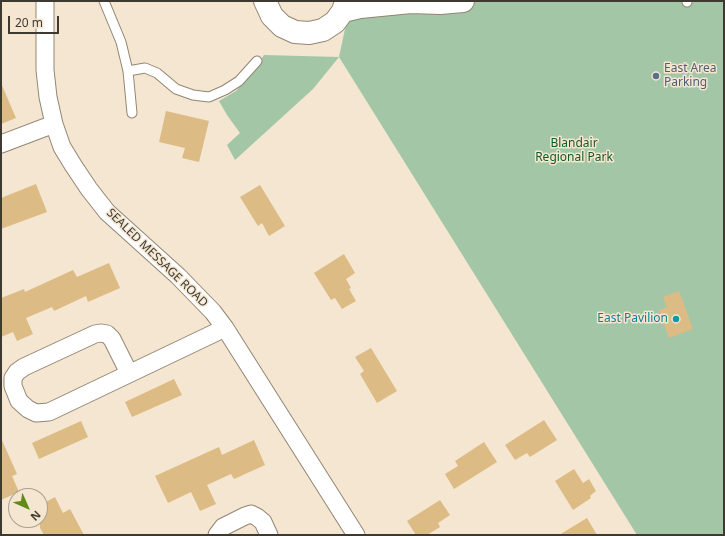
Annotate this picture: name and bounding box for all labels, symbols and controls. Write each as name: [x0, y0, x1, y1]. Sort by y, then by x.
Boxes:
scale bar: [10, 8, 61, 34]
text: 20 m: [15, 14, 43, 31]
place label: East Area Parking: [664, 62, 716, 90]
marker: East Area Parking: [651, 71, 661, 81]
park label: Blandair Regional Park: [535, 137, 613, 165]
street label: SEALED MESSAGE ROAD: [103, 206, 211, 310]
place label: East Pavilion: [597, 312, 668, 326]
marker: East Pavilion: [671, 314, 681, 324]
north arrow: [8, 488, 48, 528]
text: N: [28, 508, 45, 525]

